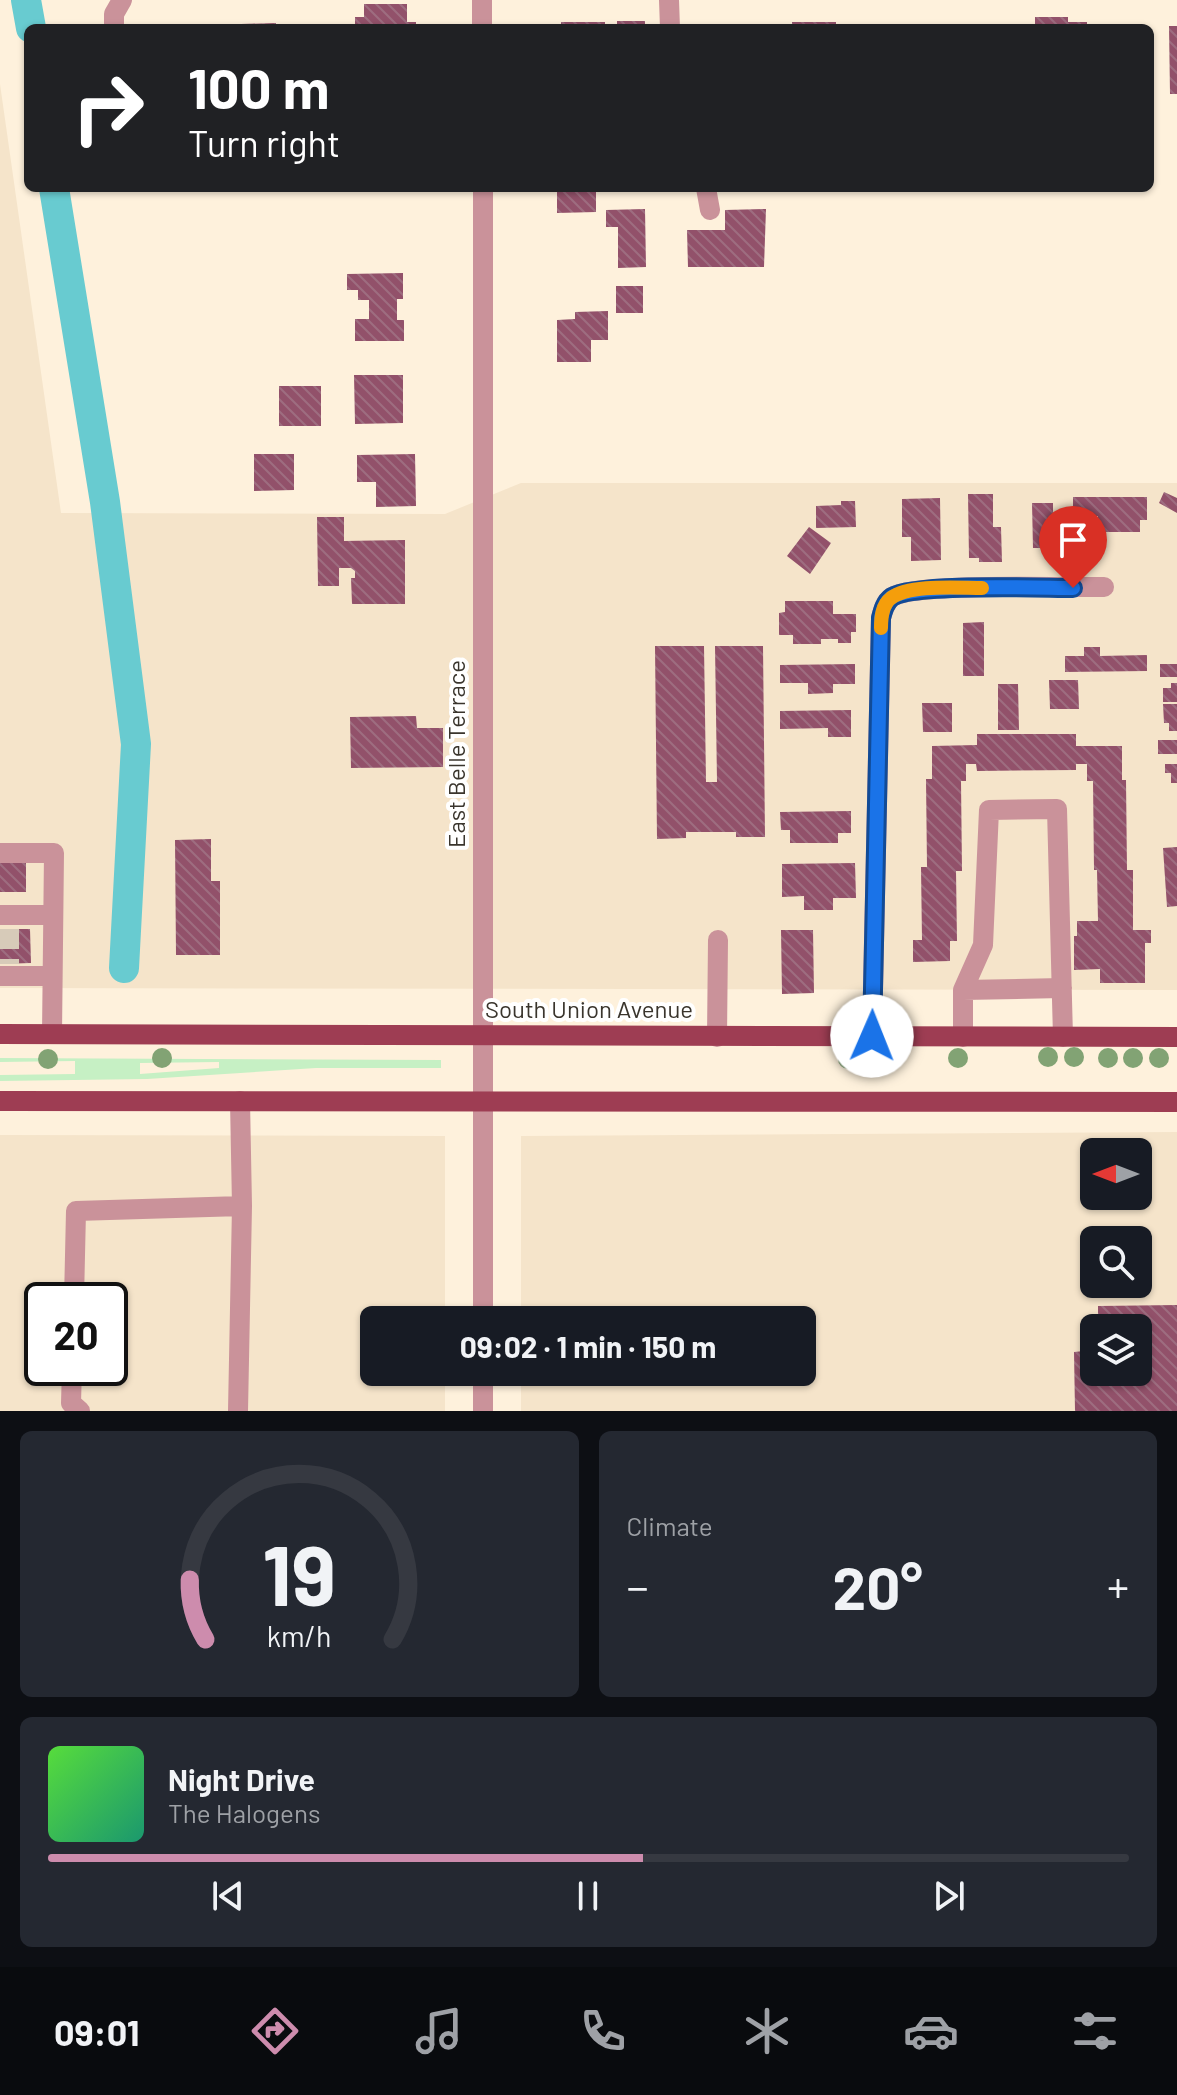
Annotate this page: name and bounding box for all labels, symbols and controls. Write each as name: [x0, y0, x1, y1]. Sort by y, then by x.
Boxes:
text: 100 m: [188, 53, 330, 120]
icon: right: [56, 56, 160, 160]
text: Turn right: [188, 121, 340, 164]
pin: [1039, 506, 1107, 588]
icon: arrive: [1051, 518, 1095, 562]
street label: East Belle Terrace: [441, 660, 470, 848]
street label: South Union Avenue: [485, 994, 693, 1023]
position arrow: [830, 994, 914, 1078]
north arrow: [1080, 1138, 1152, 1210]
map controls: [1080, 1138, 1152, 1386]
button: search: [1080, 1226, 1152, 1298]
speed limit sign: 20: [24, 1282, 128, 1386]
button: layers: [1080, 1314, 1152, 1386]
text: 09:02 · 1 min · 150 m: [460, 1328, 716, 1364]
text: Climate: [627, 1510, 713, 1541]
text: 19: [262, 1523, 336, 1623]
text: 20°: [833, 1550, 923, 1622]
text: −: [627, 1559, 649, 1612]
text: +: [1107, 1559, 1129, 1612]
text: km/h: [267, 1618, 332, 1653]
text: Night Drive: [168, 1761, 315, 1797]
text: The Halogens: [168, 1797, 320, 1828]
icon: previous: [206, 1874, 250, 1918]
icon: pause: [566, 1874, 610, 1918]
icon: next: [927, 1874, 971, 1918]
icon: directions: [247, 2003, 303, 2059]
icon: music: [411, 2003, 467, 2059]
icon: phone: [575, 2003, 631, 2059]
icon: climate: [739, 2003, 795, 2059]
icon: car: [903, 2003, 959, 2059]
icon: filters: [1067, 2003, 1123, 2059]
text: 09:01: [54, 2010, 140, 2053]

